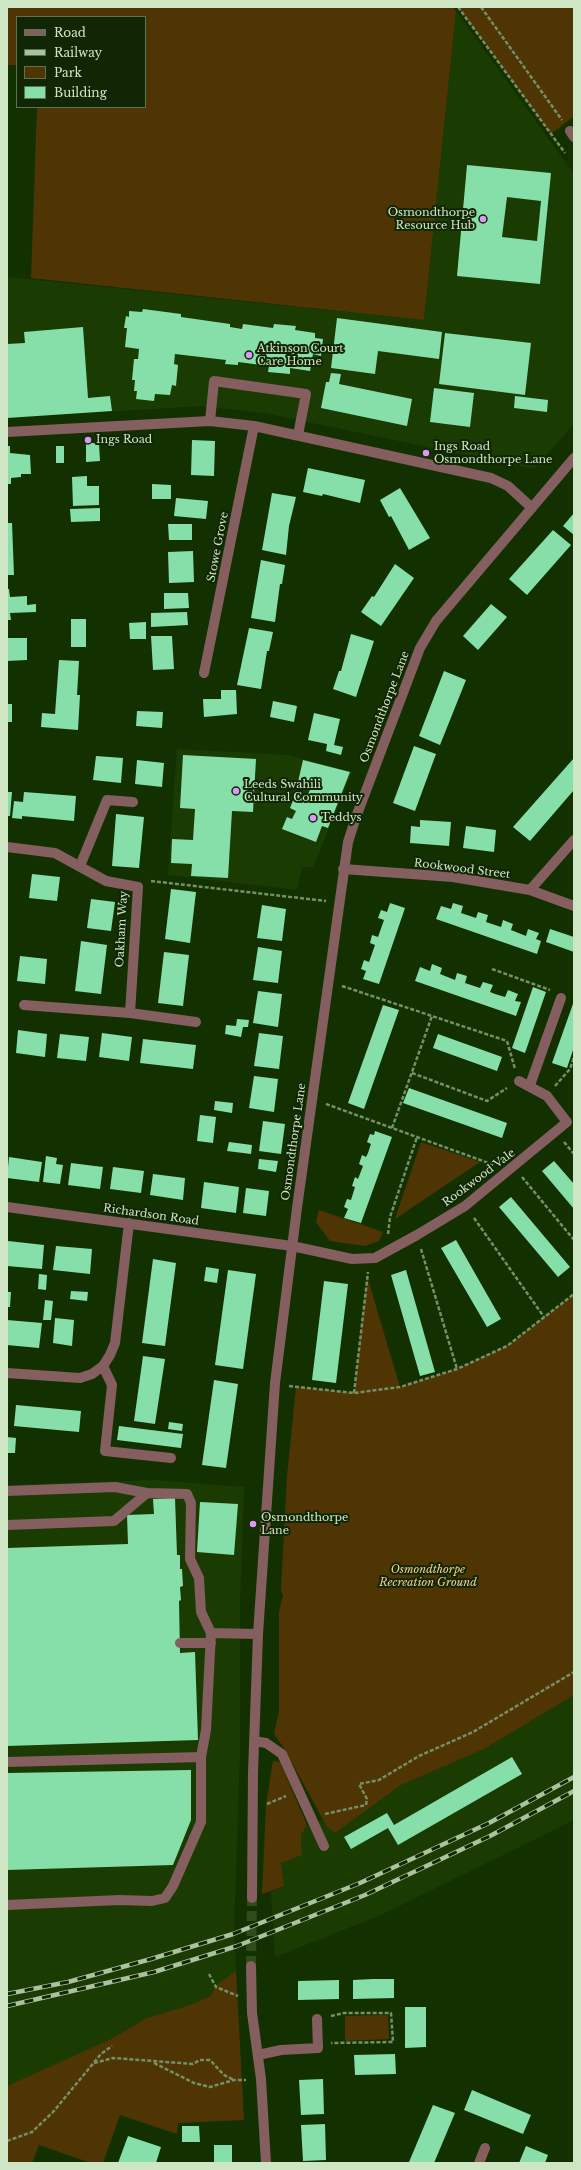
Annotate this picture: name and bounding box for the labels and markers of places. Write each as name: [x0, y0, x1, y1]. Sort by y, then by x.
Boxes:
place label: Osmondthorpe Resource Hub: [388, 206, 475, 232]
marker: Osmondthorpe Resource Hub: [478, 214, 488, 224]
place label: Atkinson Court Care Home: [257, 342, 343, 368]
marker: Atkinson Court Care Home: [244, 350, 254, 360]
place label: Ings Road: [96, 433, 152, 447]
marker: Ings Road: [83, 435, 93, 445]
place label: Ings Road Osmondthorpe Lane: [434, 440, 552, 466]
marker: Ings Road Osmondthorpe Lane: [421, 448, 431, 458]
place label: Leeds Swahili Cultural Community: [244, 778, 363, 804]
marker: Leeds Swahili Cultural Community: [231, 786, 241, 796]
place label: Teddys: [321, 811, 362, 825]
marker: Teddys: [308, 813, 318, 823]
place label: Osmondthorpe Lane: [261, 1511, 348, 1537]
marker: Osmondthorpe Lane: [248, 1519, 258, 1529]

